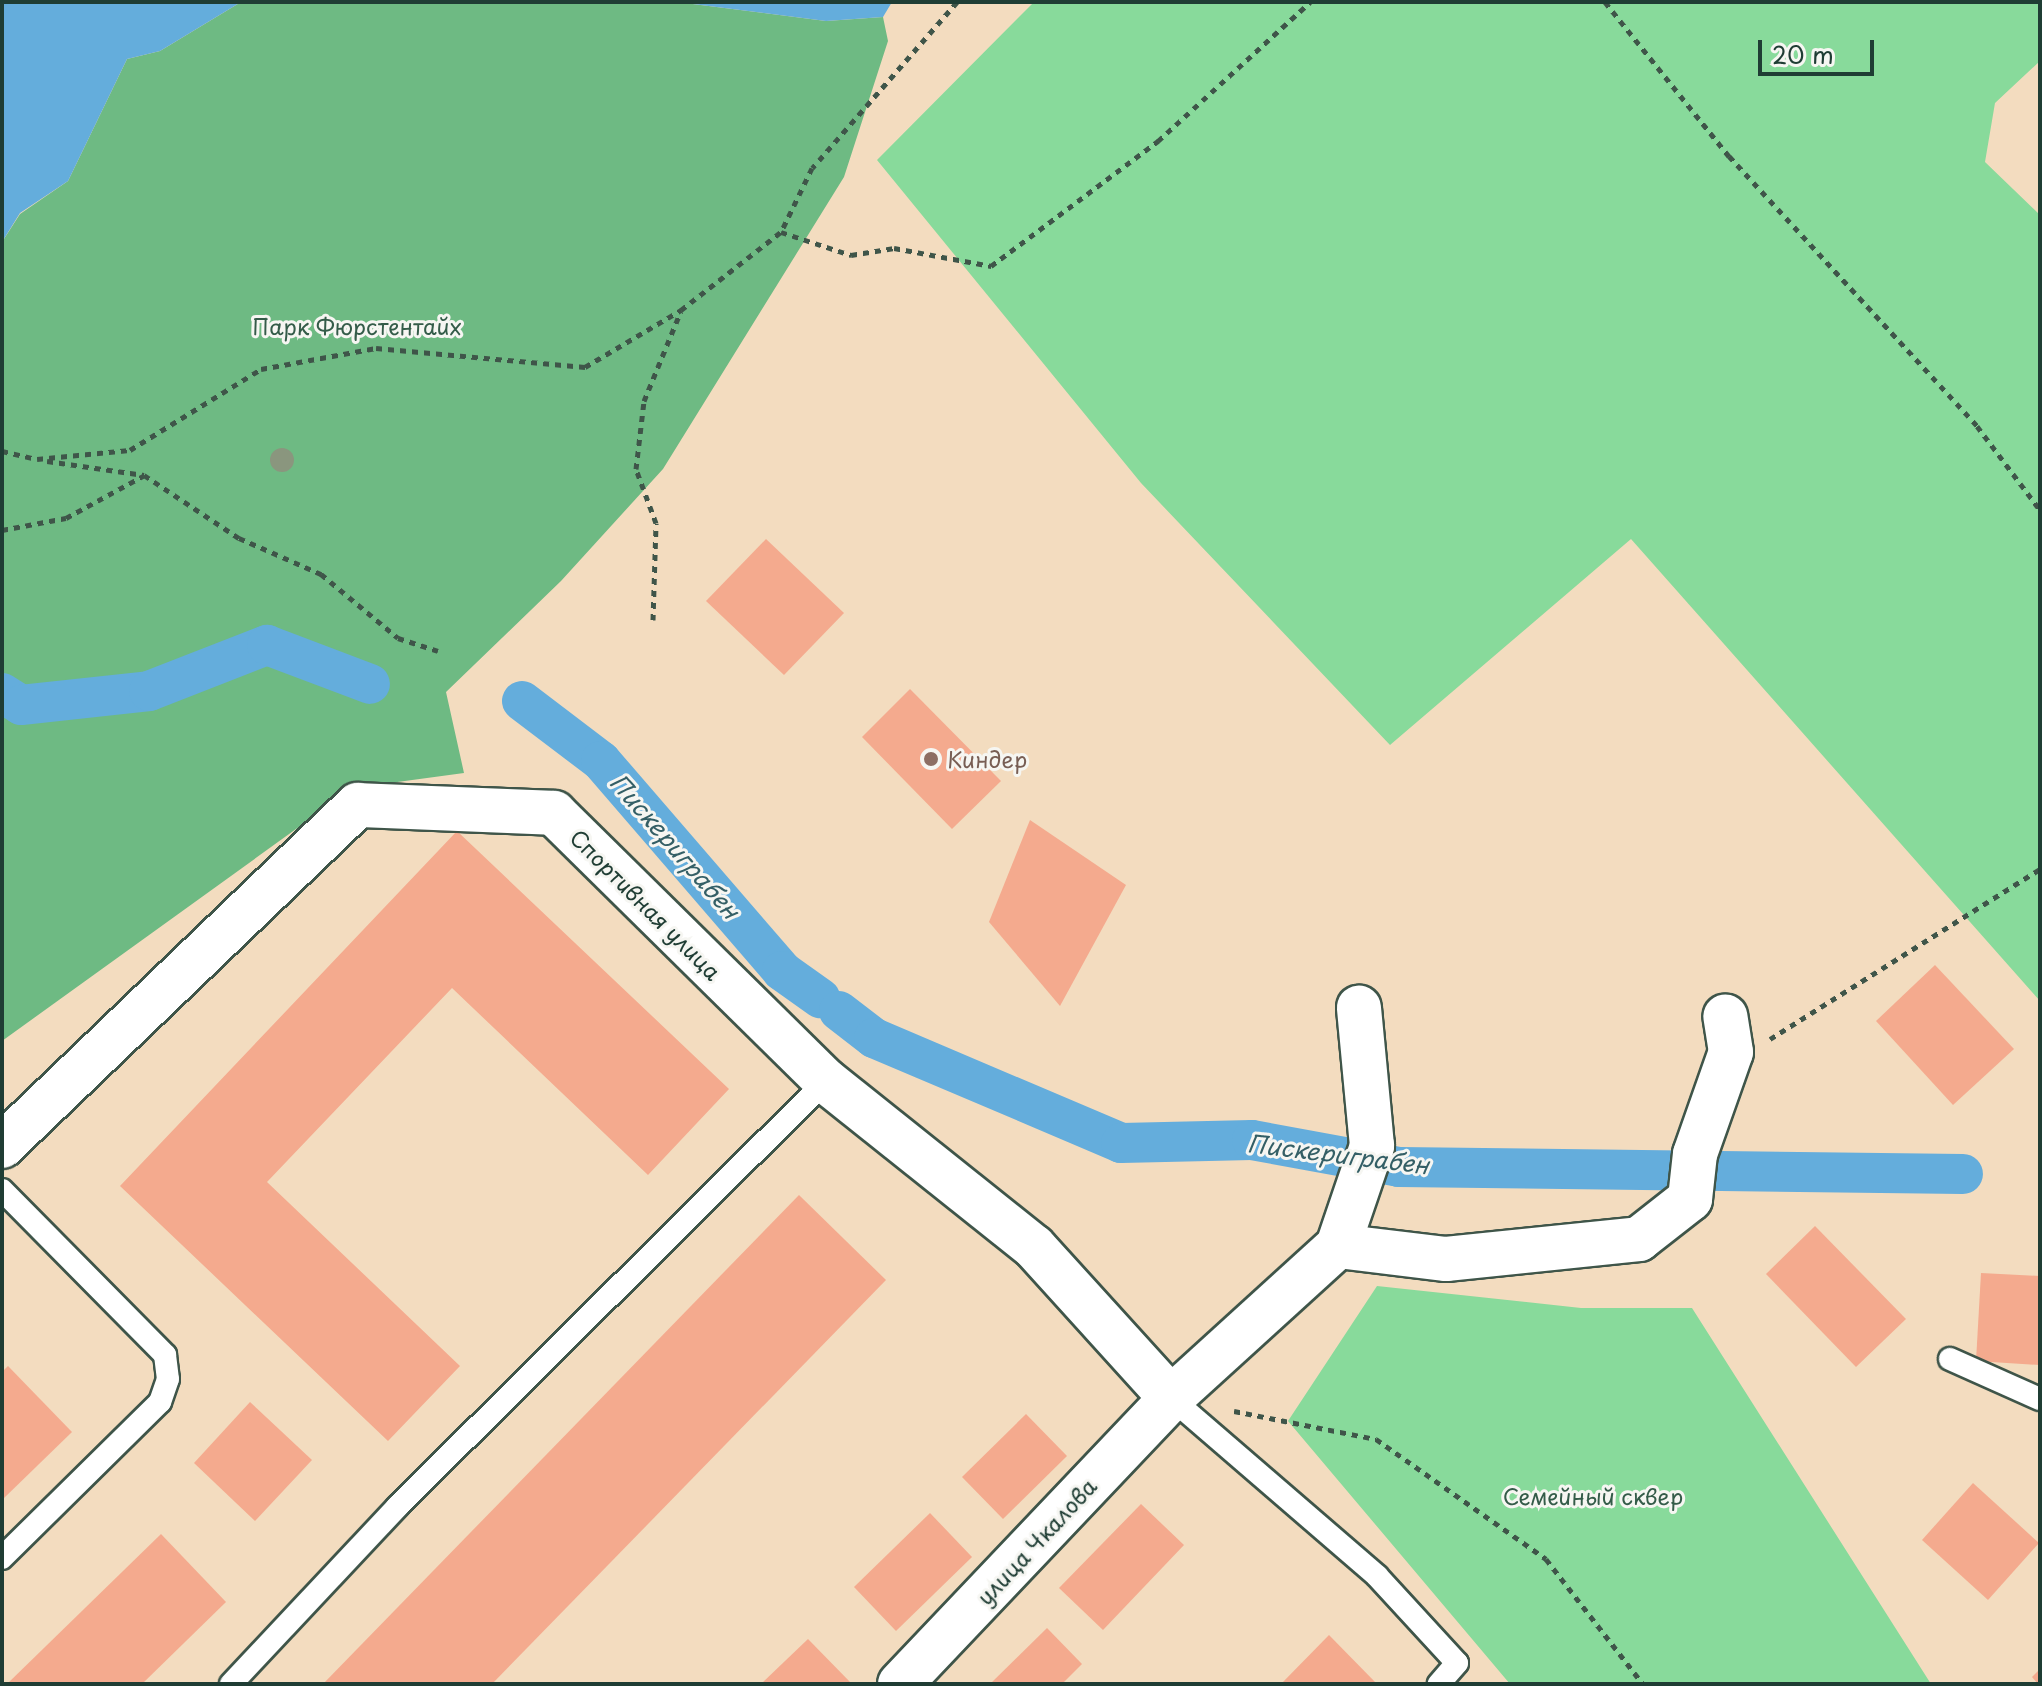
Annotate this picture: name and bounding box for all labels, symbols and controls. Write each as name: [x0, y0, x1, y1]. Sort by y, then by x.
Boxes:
scale bar: [1762, 24, 1878, 74]
text: 20 m: [1772, 36, 1834, 72]
park label: Парк Фюрстентайх: [252, 313, 462, 339]
place label: Киндер: [947, 746, 1027, 772]
marker: Киндер: [922, 750, 940, 768]
water label: Пискериграбен: [604, 768, 746, 924]
street label: Спортивная улица: [565, 823, 727, 985]
water label: Пискериграбен: [1246, 1129, 1430, 1179]
street label: улица Чкалова: [970, 1472, 1102, 1610]
park label: Семейный сквер: [1503, 1483, 1683, 1509]

